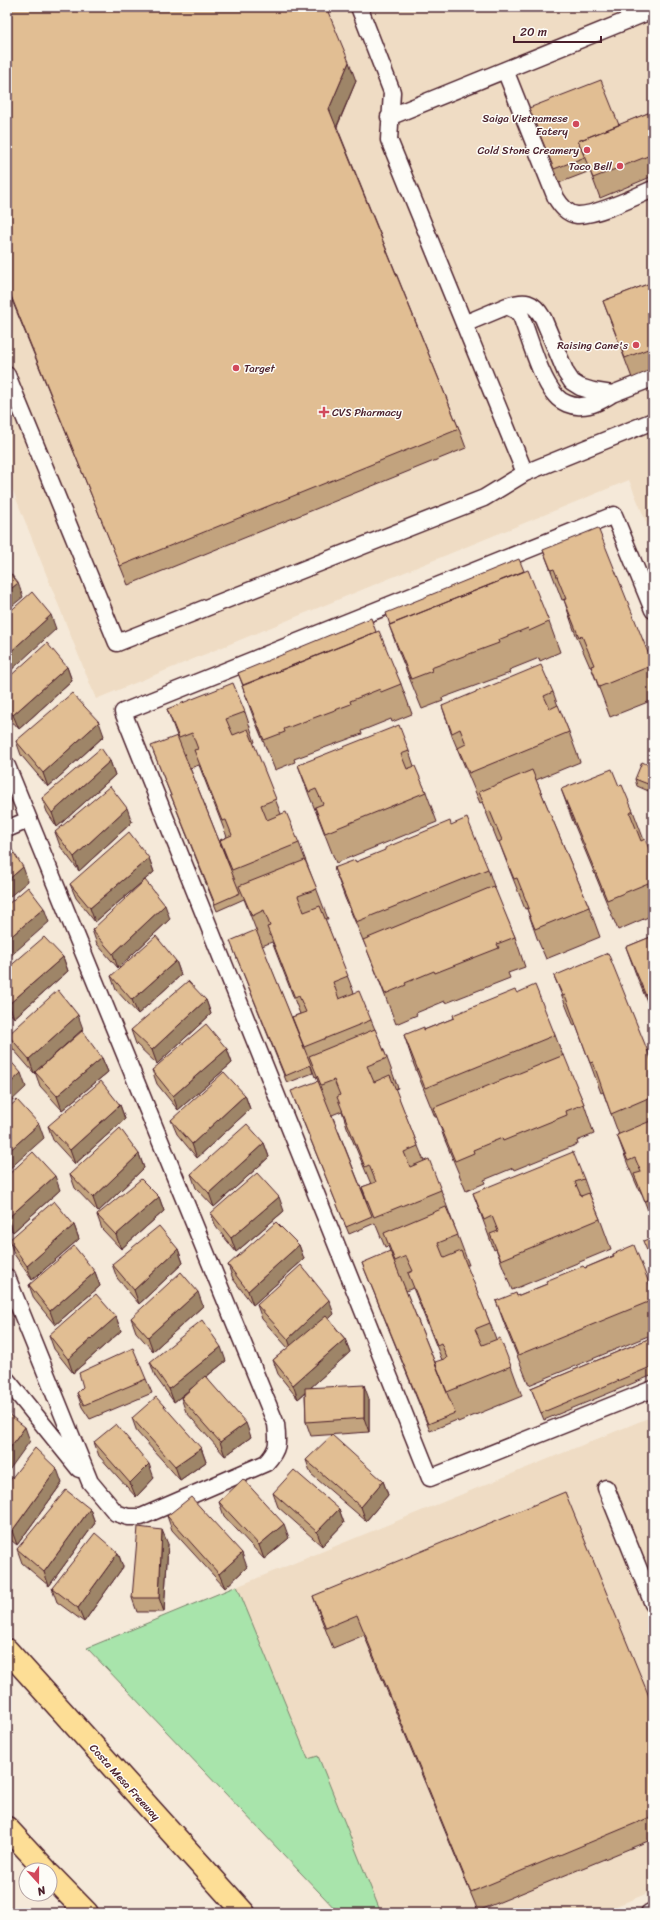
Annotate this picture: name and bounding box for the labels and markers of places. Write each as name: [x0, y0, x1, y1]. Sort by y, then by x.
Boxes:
place label: Saiga Vietnamese Eatery: [482, 109, 568, 141]
marker: Saiga Vietnamese Eatery: [571, 119, 581, 129]
place label: Cold Stone Creamery: [478, 141, 579, 160]
marker: Cold Stone Creamery: [582, 145, 592, 155]
place label: Taco Bell: [569, 157, 613, 176]
marker: Taco Bell: [615, 161, 625, 171]
place label: Raising Cane's: [557, 336, 629, 355]
marker: Raising Cane's: [631, 340, 641, 350]
place label: Target: [244, 359, 275, 378]
marker: Target: [231, 363, 241, 373]
place label: CVS Pharmacy: [332, 403, 402, 422]
marker: CVS Pharmacy: [319, 407, 329, 417]

